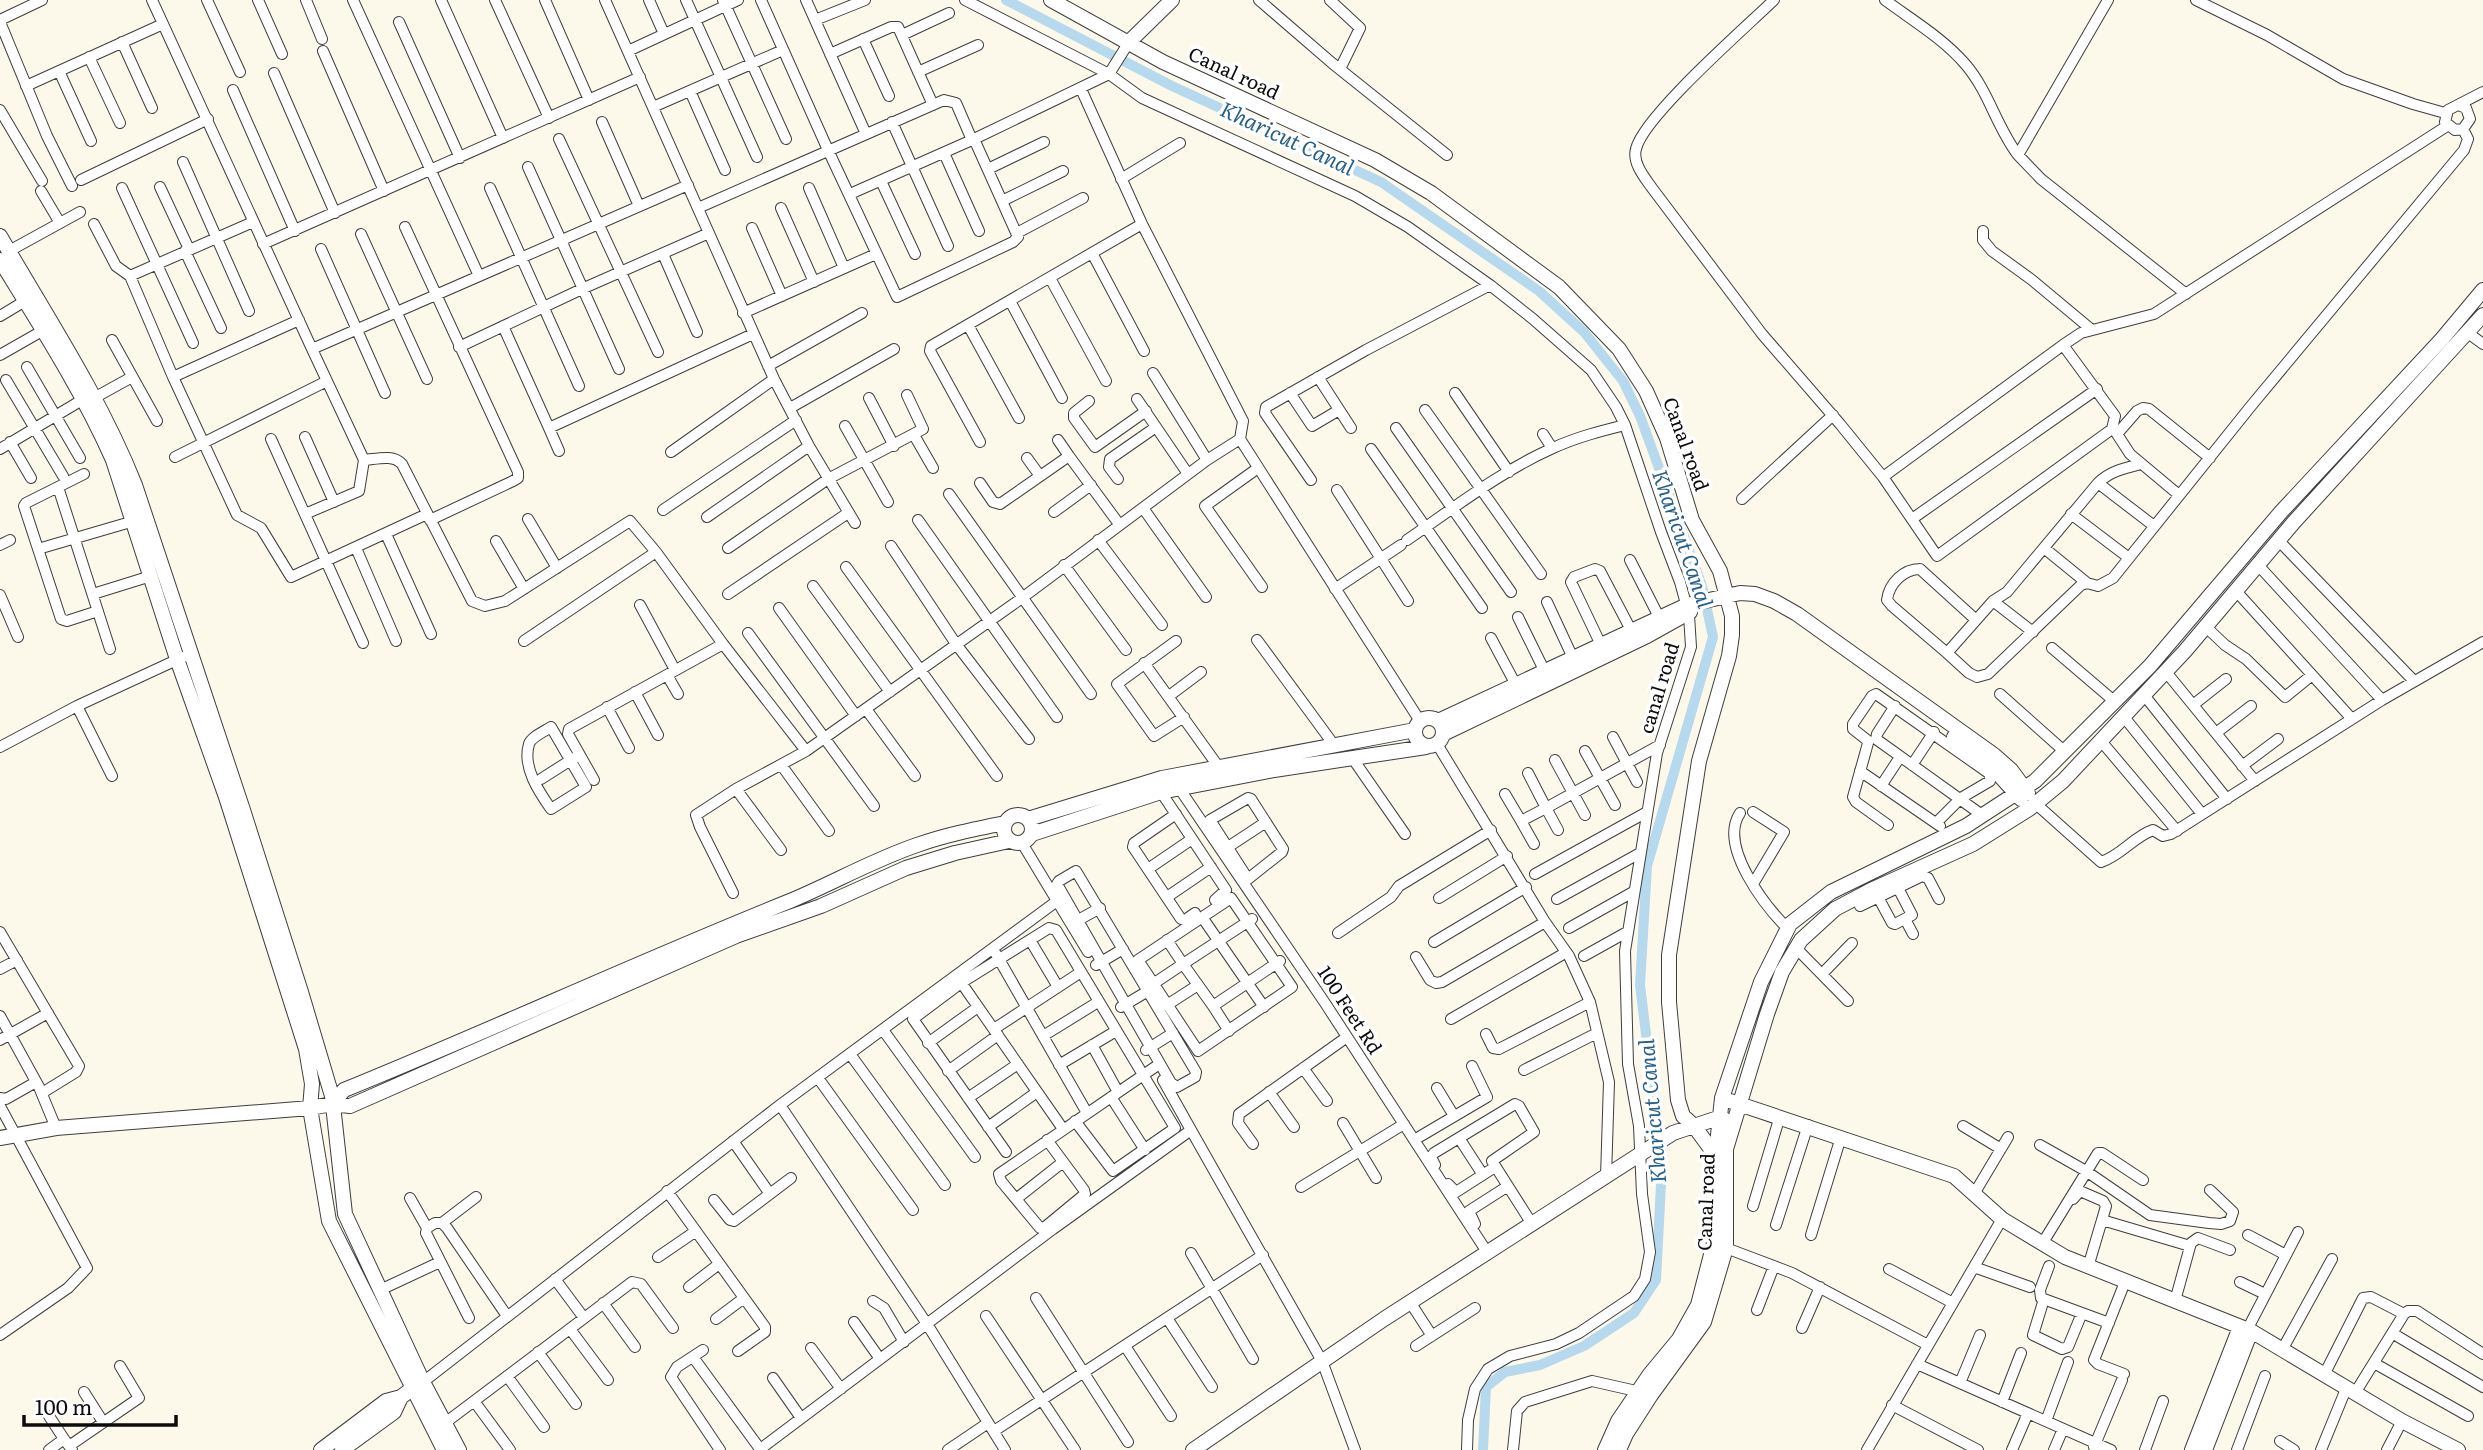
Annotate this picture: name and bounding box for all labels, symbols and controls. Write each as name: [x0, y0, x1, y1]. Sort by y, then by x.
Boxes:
street label: Canal road: [1184, 39, 1285, 106]
water label: Kharicut Canal: [1216, 92, 1360, 181]
street label: Canal road: [1657, 393, 1717, 495]
water label: Kharicut Canal: [1646, 465, 1723, 612]
street label: canal road: [1631, 638, 1685, 737]
street label: 100 Feet Rd: [1312, 960, 1390, 1059]
water label: Kharicut Canal: [1629, 1038, 1672, 1185]
street label: Canal road: [1689, 1152, 1721, 1251]
scale bar: [24, 1384, 177, 1428]
text: 100 m: [35, 1390, 92, 1421]

